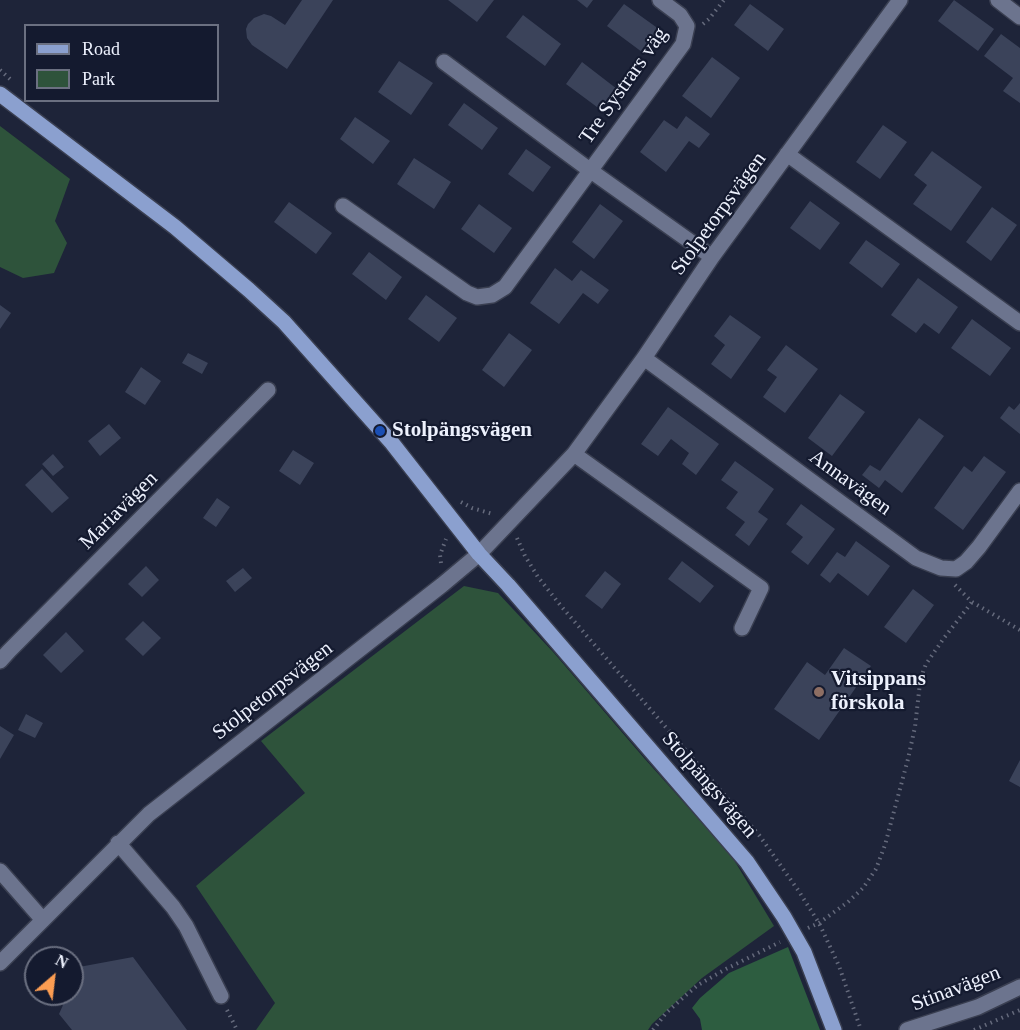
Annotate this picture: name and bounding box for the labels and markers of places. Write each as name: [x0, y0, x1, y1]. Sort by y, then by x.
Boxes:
place label: Stolpängsvägen: [392, 418, 532, 444]
marker: Stolpängsvägen: [373, 424, 387, 438]
place label: Vitsippans förskola: [831, 667, 926, 717]
marker: Vitsippans förskola: [812, 685, 826, 699]

